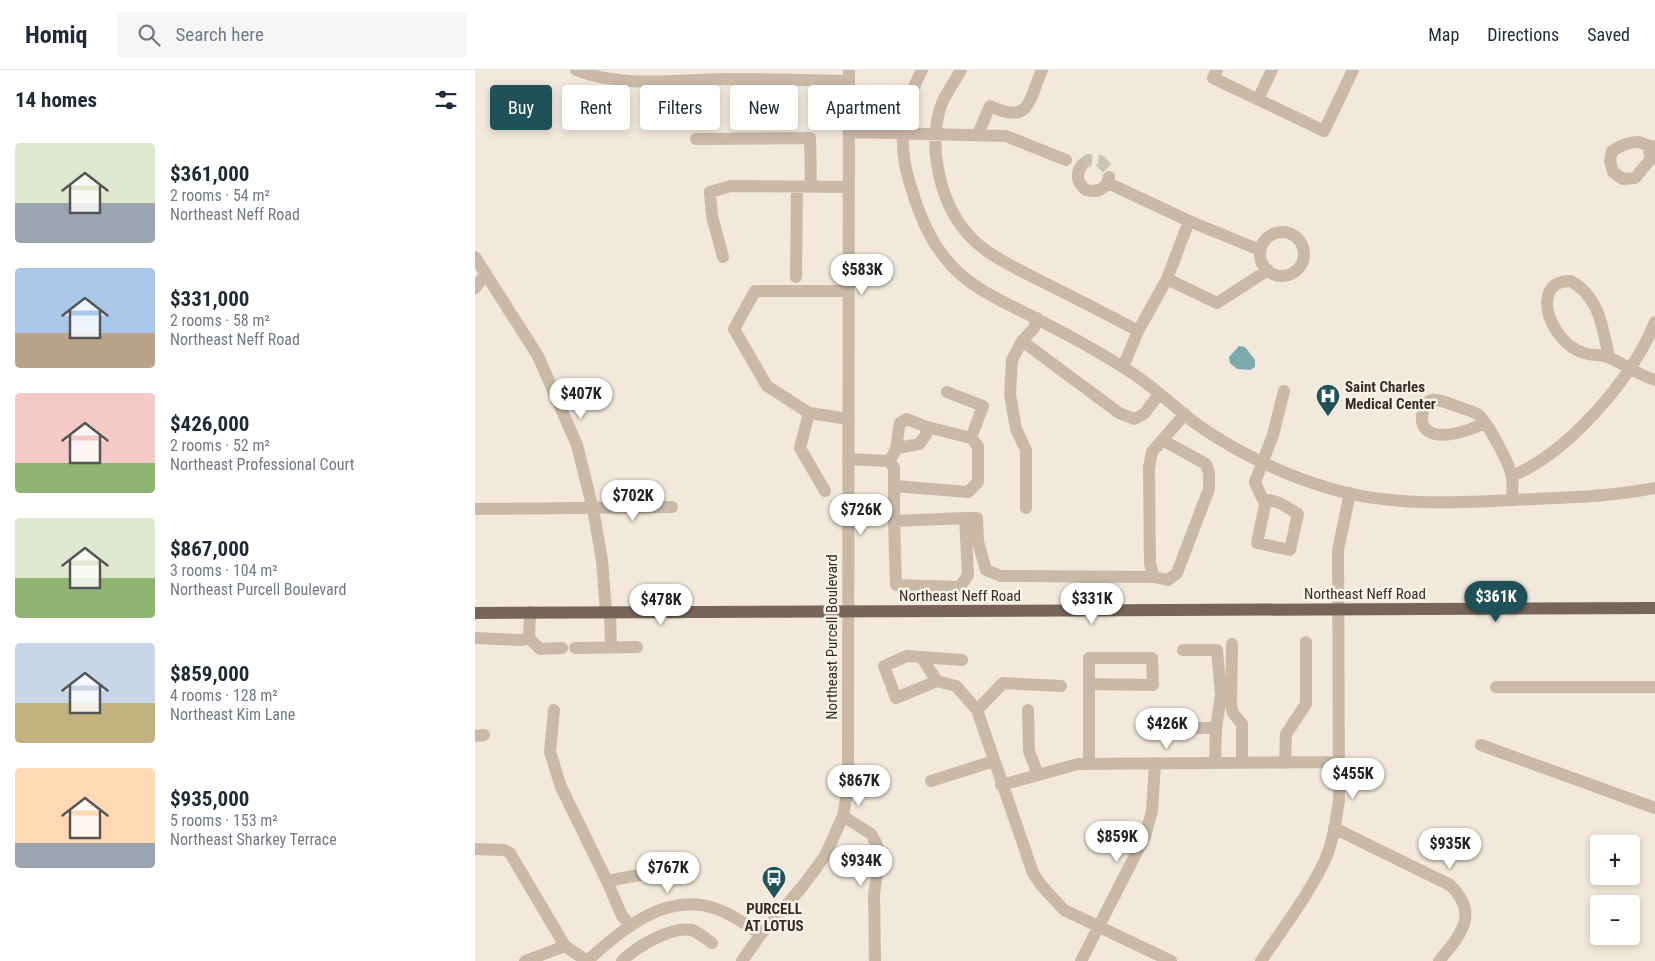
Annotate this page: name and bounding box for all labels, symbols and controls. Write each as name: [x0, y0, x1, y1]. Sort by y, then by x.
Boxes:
search box: [117, 12, 467, 57]
text: Homiq: [25, 21, 87, 49]
icon: search: [135, 21, 163, 49]
text: Search here: [175, 23, 264, 46]
text: Map: [1428, 24, 1459, 45]
text: Directions: [1487, 24, 1559, 45]
text: Saved: [1587, 24, 1630, 45]
chip: Buy: [490, 85, 552, 130]
chip: Rent: [562, 85, 630, 130]
chip: Filters: [640, 85, 720, 130]
chip: New: [730, 85, 798, 130]
chip: Apartment: [808, 85, 919, 130]
icon: filters: [432, 86, 460, 114]
text: 14 homes: [15, 88, 97, 112]
text: $361,000: [170, 162, 249, 186]
icon: home: [55, 163, 115, 223]
text: 2 rooms · 54 m²: [170, 186, 270, 205]
text: Northeast Neff Road: [170, 205, 300, 224]
pin: $583K: [827, 254, 897, 296]
text: $583K: [841, 260, 883, 279]
text: $331,000: [170, 287, 249, 311]
icon: home: [55, 288, 115, 348]
text: 2 rooms · 58 m²: [170, 311, 270, 330]
text: Northeast Neff Road: [170, 330, 300, 349]
pin: $407K: [546, 378, 616, 420]
place label: Saint Charles Medical Center: [1345, 378, 1436, 413]
hospital icon: Saint Charles Medical Center: [1315, 383, 1341, 417]
text: $407K: [560, 384, 602, 403]
text: $426,000: [170, 412, 249, 436]
icon: home: [55, 413, 115, 473]
text: 2 rooms · 52 m²: [170, 436, 270, 455]
text: Northeast Professional Court: [170, 455, 354, 474]
pin: $702K: [598, 480, 668, 522]
text: $702K: [612, 486, 654, 505]
pin: $726K: [826, 494, 896, 536]
text: $726K: [840, 500, 882, 519]
text: $867,000: [170, 537, 249, 561]
icon: home: [55, 538, 115, 598]
street label: Northeast Purcell Boulevard: [823, 554, 841, 720]
text: 3 rooms · 104 m²: [170, 561, 278, 580]
text: Northeast Purcell Boulevard: [170, 580, 346, 599]
pin: $361K: [1461, 580, 1531, 623]
pin: $331K: [1057, 582, 1127, 625]
pin: $478K: [626, 584, 696, 626]
street label: Northeast Neff Road: [1304, 585, 1426, 603]
street label: Northeast Neff Road: [899, 587, 1021, 605]
text: $361K: [1475, 587, 1517, 606]
text: $331K: [1071, 589, 1113, 608]
text: $478K: [640, 590, 682, 609]
text: $859,000: [170, 662, 249, 686]
icon: home: [55, 663, 115, 723]
text: 4 rooms · 128 m²: [170, 686, 278, 705]
text: Northeast Kim Lane: [170, 705, 295, 724]
pin: $426K: [1132, 708, 1202, 750]
text: $426K: [1146, 714, 1188, 733]
pin: $455K: [1318, 758, 1388, 800]
pin: $867K: [824, 764, 894, 807]
text: $455K: [1332, 764, 1374, 783]
text: $867K: [838, 771, 880, 790]
text: $935,000: [170, 787, 249, 811]
icon: home: [55, 788, 115, 848]
text: 5 rooms · 153 m²: [170, 811, 278, 830]
pin: $859K: [1082, 820, 1152, 863]
text: $859K: [1096, 827, 1138, 846]
pin: $935K: [1415, 828, 1485, 870]
text: Northeast Sharkey Terrace: [170, 830, 337, 849]
text: $935K: [1429, 834, 1471, 853]
map controls: [1590, 835, 1640, 945]
button: +: [1590, 835, 1640, 885]
pin: $934K: [826, 844, 896, 887]
text: $934K: [840, 851, 882, 870]
pin: $767K: [633, 852, 703, 894]
text: $767K: [647, 858, 689, 877]
bus stop icon: PURCELL AT LOTUS: [761, 865, 787, 899]
button: −: [1590, 895, 1640, 945]
place label: PURCELL AT LOTUS: [744, 900, 804, 935]

